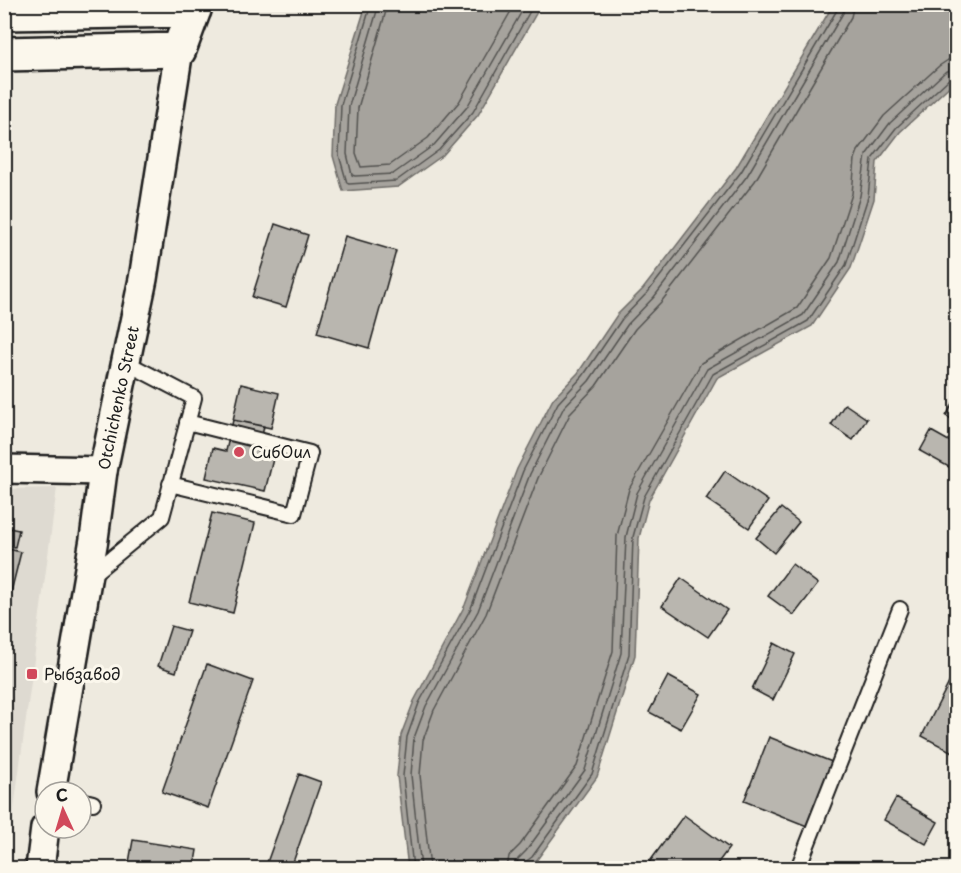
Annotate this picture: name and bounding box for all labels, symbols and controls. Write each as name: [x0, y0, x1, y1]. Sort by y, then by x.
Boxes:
street label: Otchichenko Street: [91, 323, 144, 472]
place label: СибОил: [251, 439, 311, 463]
marker: СибОил: [232, 445, 246, 459]
place label: Рыбзавод: [44, 661, 121, 685]
marker: Рыбзавод: [25, 667, 39, 681]
north arrow: [33, 780, 93, 840]
text: С: [55, 782, 69, 806]

